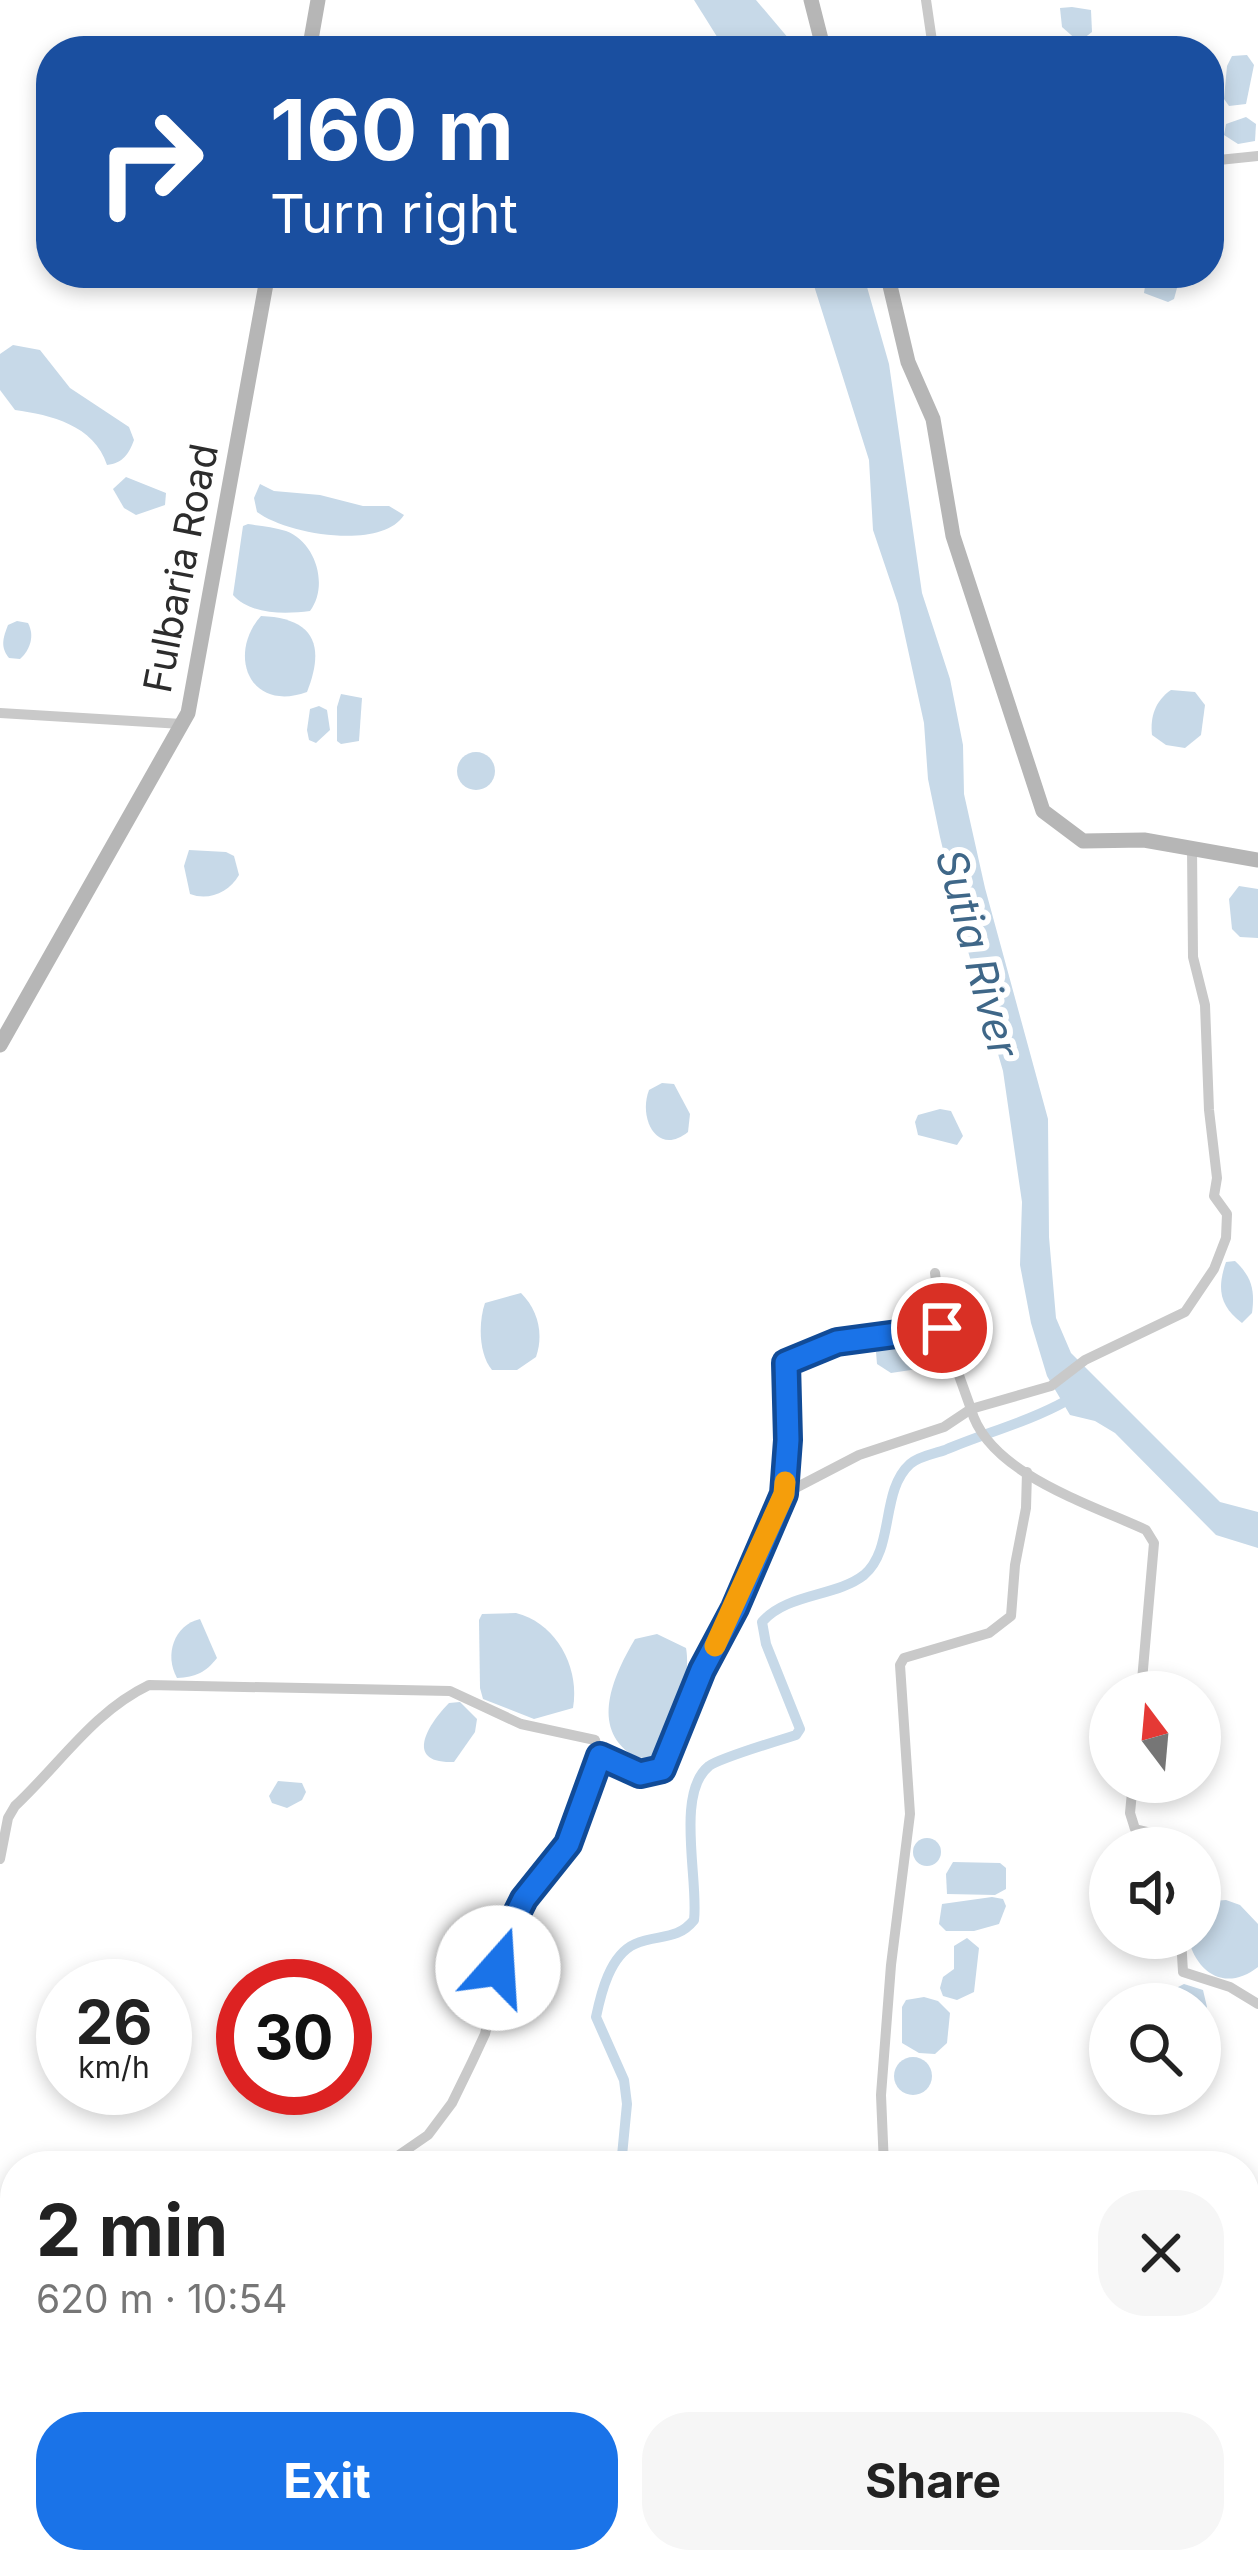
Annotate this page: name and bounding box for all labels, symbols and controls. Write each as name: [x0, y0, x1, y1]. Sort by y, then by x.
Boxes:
text: 160 m: [270, 79, 514, 180]
icon: right: [72, 84, 228, 240]
text: Turn right: [270, 181, 518, 246]
street label: Fulbaria Road: [133, 440, 227, 696]
water label: Sutia River: [926, 843, 1031, 1064]
pin: [891, 1277, 993, 1379]
icon: arrive: [909, 1295, 975, 1361]
north arrow: [1089, 1671, 1221, 1803]
map controls: [1089, 1671, 1221, 2115]
button: sound: [1089, 1827, 1221, 1959]
position arrow: [435, 1905, 561, 2031]
speed limit sign: 30: [216, 1959, 372, 2115]
button: search: [1089, 1983, 1221, 2115]
text: 26: [76, 1986, 152, 2058]
text: km/h: [78, 2049, 150, 2085]
text: 2 min: [36, 2186, 228, 2273]
button: close: [1098, 2190, 1224, 2316]
text: 620 m · 10:54: [36, 2275, 287, 2322]
button: Exit: [36, 2412, 618, 2550]
button: Share: [642, 2412, 1224, 2550]

